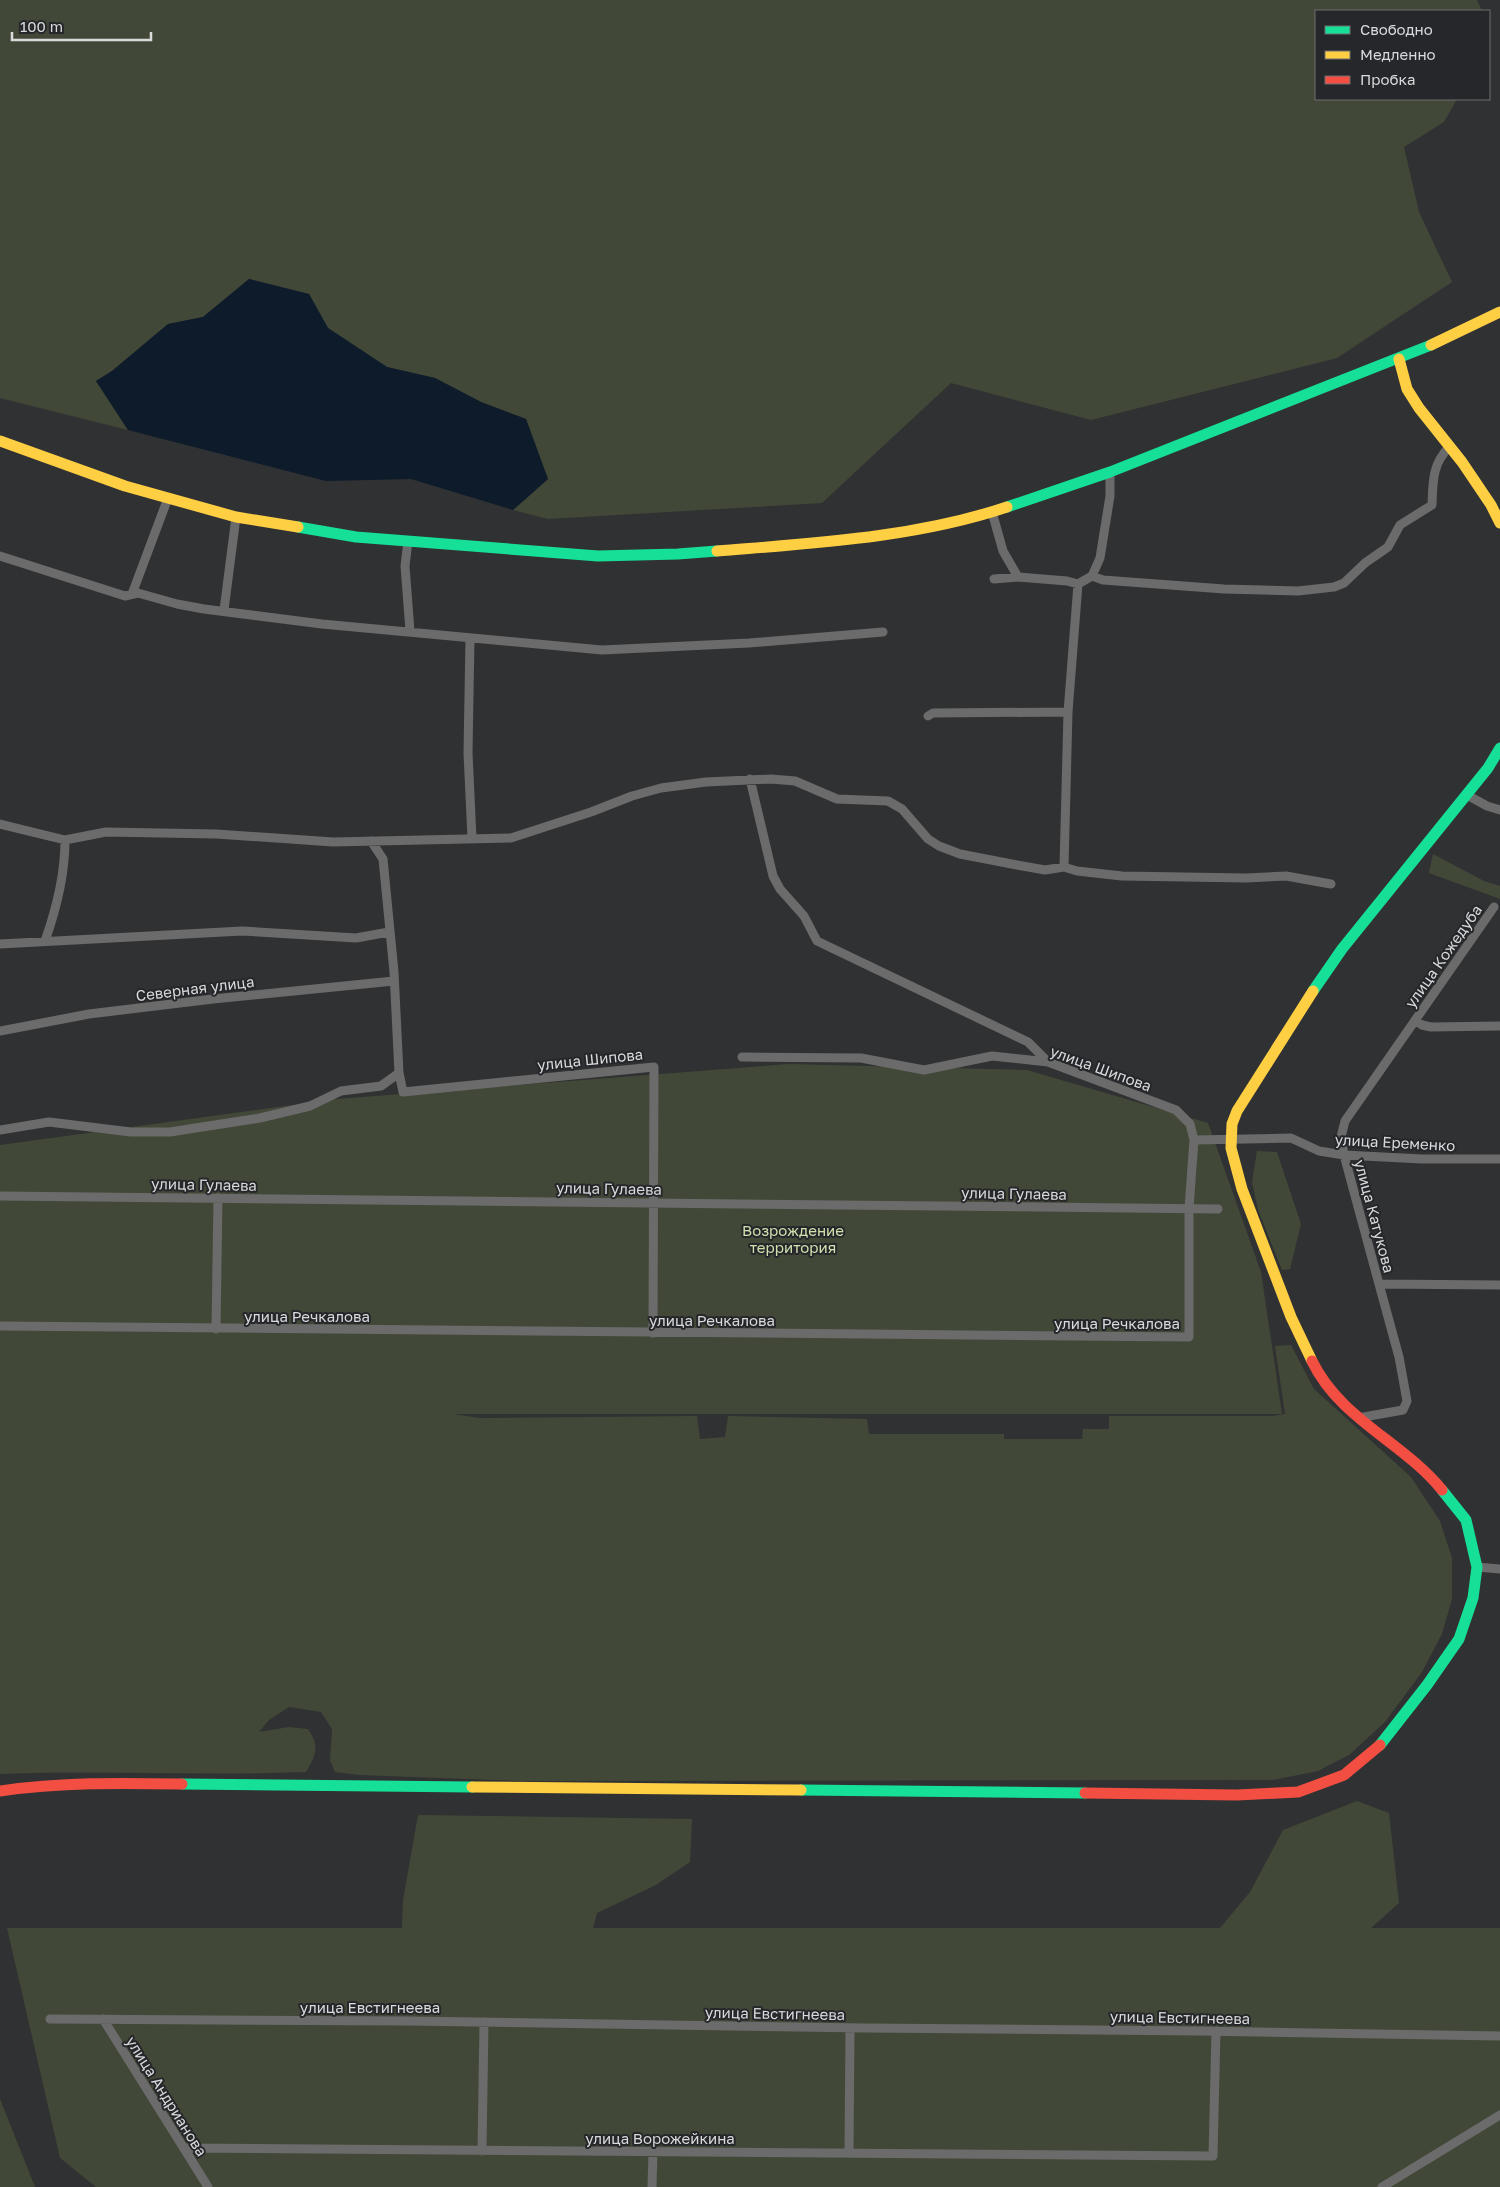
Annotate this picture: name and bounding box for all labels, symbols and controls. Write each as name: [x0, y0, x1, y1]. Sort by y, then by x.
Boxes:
scale bar: [12, 10, 151, 42]
legend: [1315, 10, 1490, 100]
text: 100 m: [20, 17, 63, 35]
text: Свободно: [1360, 20, 1433, 38]
text: Медленно: [1360, 45, 1436, 63]
text: Пробка: [1360, 70, 1415, 88]
street label: улица Кожедуба: [1401, 901, 1485, 1011]
street label: Северная улица: [135, 972, 255, 1004]
street label: улица Шипова: [1048, 1041, 1154, 1095]
street label: улица Шипова: [536, 1044, 644, 1074]
street label: улица Еременко: [1334, 1130, 1456, 1154]
street label: улица Катукова: [1351, 1157, 1399, 1275]
street label: улица Гулаева: [151, 1174, 257, 1194]
street label: улица Гулаева: [556, 1178, 662, 1198]
street label: улица Гулаева: [961, 1183, 1067, 1203]
park label: Возрождение территория: [742, 1221, 844, 1256]
street label: улица Речкалова: [244, 1307, 370, 1325]
street label: улица Речкалова: [649, 1311, 775, 1329]
street label: улица Речкалова: [1054, 1314, 1180, 1332]
street label: улица Евстигнеева: [300, 1998, 440, 2016]
street label: улица Евстигнеева: [705, 2003, 845, 2023]
street label: улица Евстигнеева: [1110, 2007, 1250, 2027]
street label: улица Андрианова: [123, 2033, 211, 2159]
street label: улица Ворожейкина: [585, 2129, 735, 2147]

